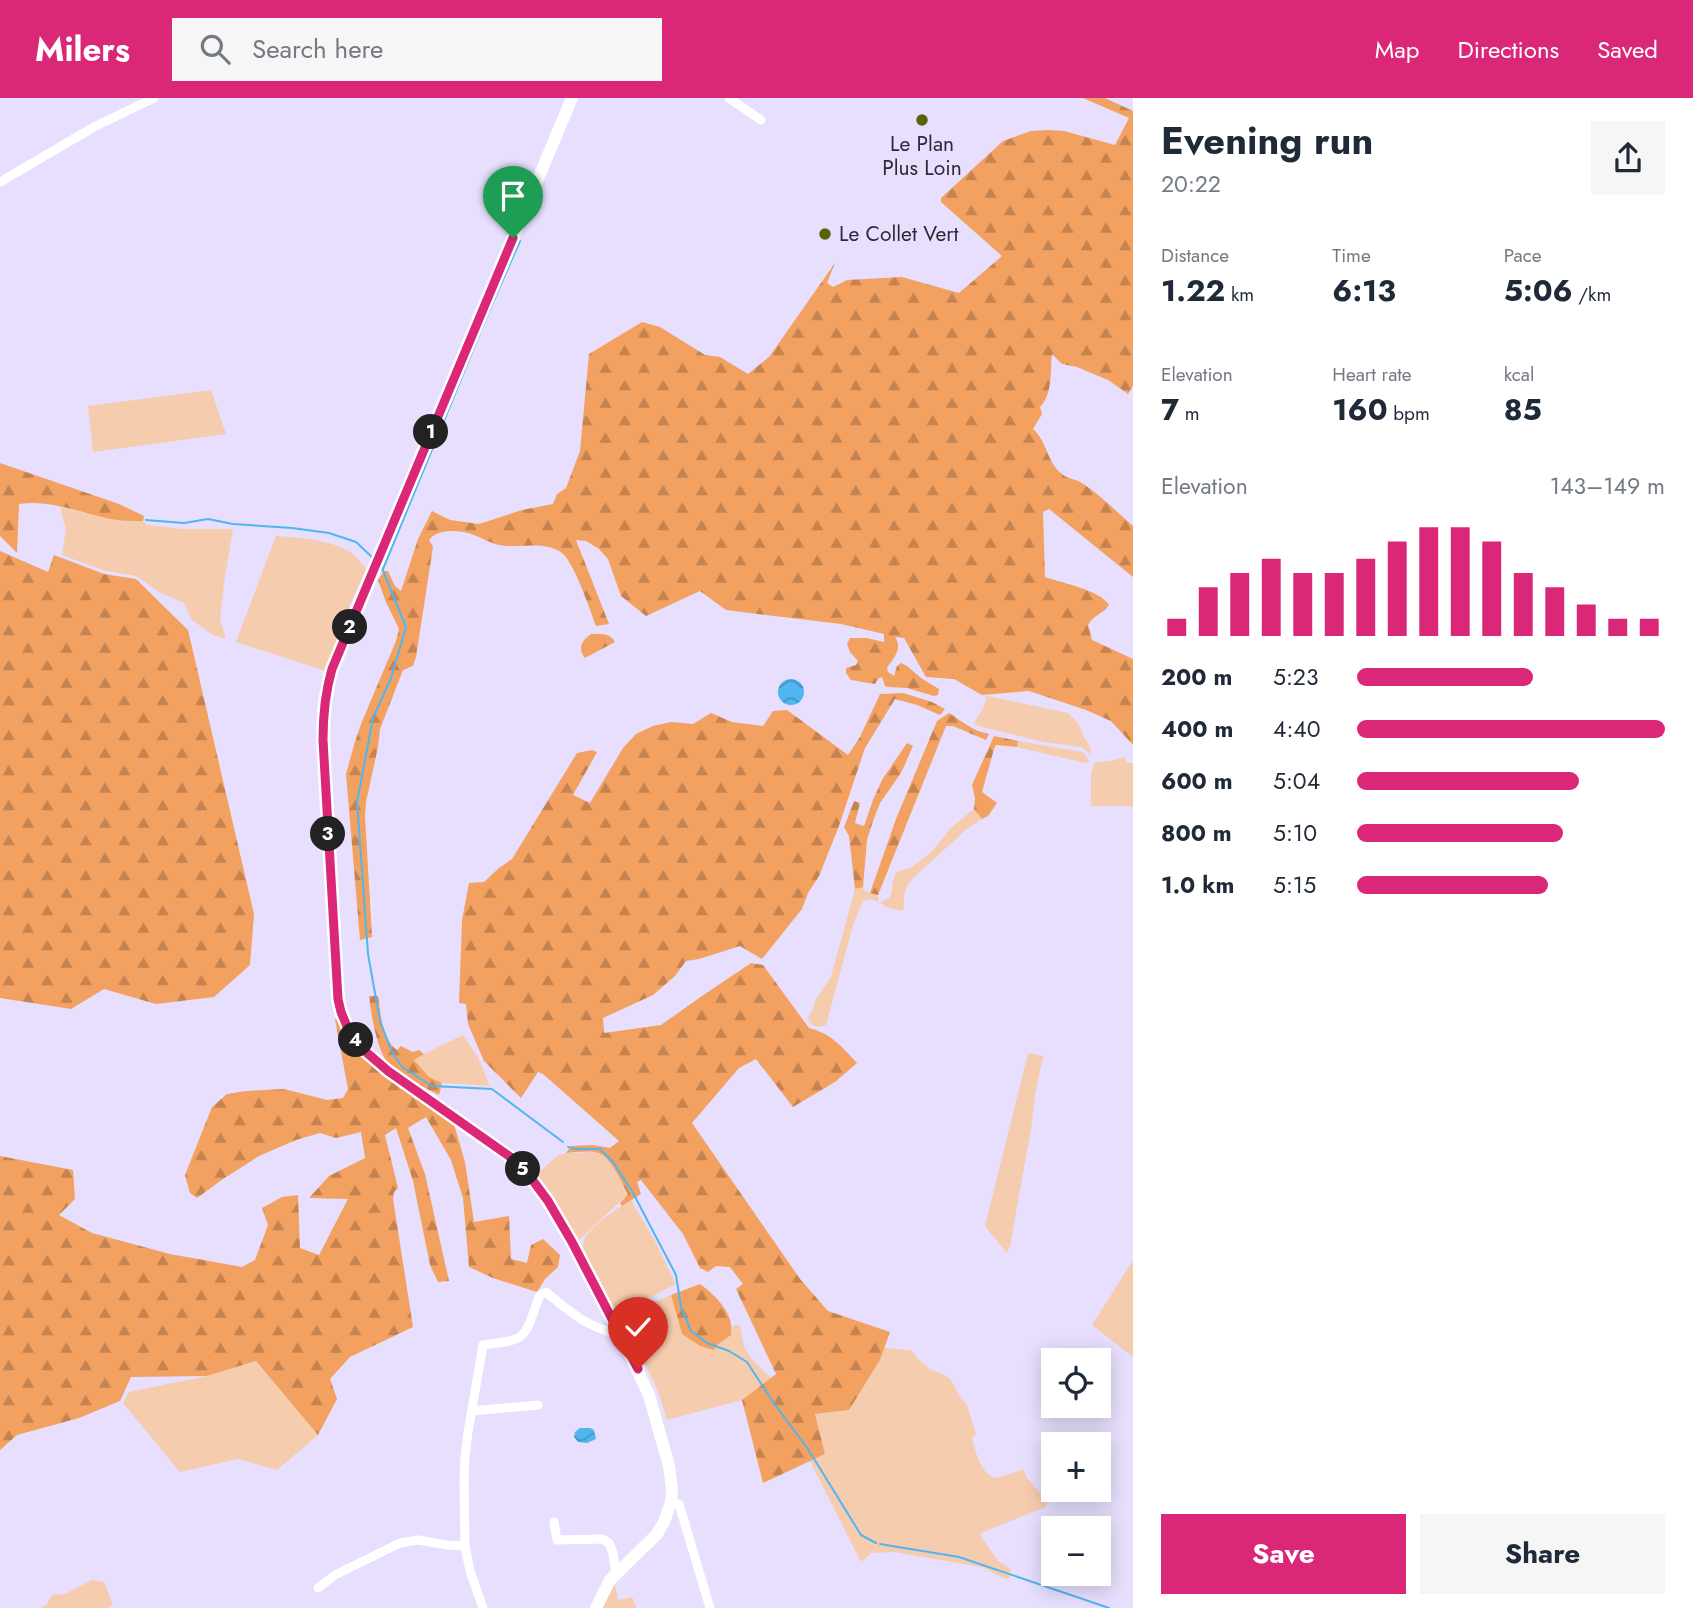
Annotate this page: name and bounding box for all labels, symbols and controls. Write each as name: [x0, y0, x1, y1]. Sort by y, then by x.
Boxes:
search box: [172, 18, 662, 81]
text: Milers: [35, 26, 130, 73]
icon: search: [196, 30, 234, 68]
text: Search here: [252, 30, 383, 68]
text: Map: [1375, 32, 1420, 67]
text: Directions: [1458, 32, 1559, 67]
text: Saved: [1597, 32, 1658, 67]
marker: Le Plan Plus Loin: [914, 112, 930, 128]
text: Evening run: [1161, 113, 1373, 168]
button: share: [1591, 121, 1665, 195]
place label: Le Plan Plus Loin: [882, 129, 962, 183]
pin: [483, 166, 543, 238]
text: 20:22: [1161, 167, 1221, 201]
icon: arrive: [494, 177, 532, 215]
place label: Le Collet Vert: [839, 219, 958, 249]
marker: Le Collet Vert: [817, 226, 833, 242]
text: Distance: [1161, 242, 1229, 269]
text: Time: [1332, 242, 1371, 269]
text: Pace: [1504, 242, 1542, 269]
text: 1.22: [1161, 269, 1225, 312]
text: 6:13: [1332, 269, 1396, 312]
text: 5:06: [1504, 269, 1573, 312]
text: km: [1225, 281, 1254, 308]
text: /km: [1573, 281, 1611, 308]
text: Elevation: [1161, 361, 1233, 388]
text: Heart rate: [1332, 361, 1412, 388]
text: kcal: [1504, 361, 1534, 388]
text: 7: [1161, 388, 1179, 431]
text: 160: [1332, 388, 1388, 431]
text: 85: [1504, 388, 1542, 431]
text: m: [1179, 400, 1200, 427]
text: bpm: [1388, 400, 1430, 427]
pin: 1: [414, 414, 448, 450]
text: 1: [426, 418, 435, 445]
text: Elevation: [1161, 469, 1248, 503]
text: 143–149 m: [1550, 469, 1665, 503]
pin: 2: [332, 610, 368, 644]
text: 2: [343, 613, 356, 640]
text: 200 m: [1161, 660, 1232, 694]
text: 5:23: [1273, 660, 1319, 694]
text: 400 m: [1161, 712, 1233, 746]
text: 4:40: [1273, 712, 1321, 746]
text: 600 m: [1161, 764, 1233, 798]
text: 5:04: [1273, 764, 1320, 798]
pin: 3: [310, 816, 346, 852]
text: 800 m: [1161, 816, 1232, 850]
text: 5:10: [1273, 816, 1317, 850]
text: 3: [322, 820, 333, 847]
text: 1.0 km: [1161, 868, 1234, 902]
text: 5:15: [1273, 868, 1316, 902]
pin: 4: [338, 1023, 374, 1058]
text: 4: [349, 1026, 362, 1053]
pin: 5: [505, 1152, 540, 1186]
text: 5: [516, 1155, 529, 1182]
pin: [608, 1297, 668, 1369]
icon: check: [619, 1308, 657, 1346]
map controls: [1041, 1348, 1111, 1586]
button: locate: [1041, 1348, 1111, 1418]
button: +: [1041, 1432, 1111, 1502]
button: Save: [1161, 1514, 1406, 1594]
button: Share: [1420, 1514, 1665, 1594]
button: −: [1041, 1516, 1111, 1586]

